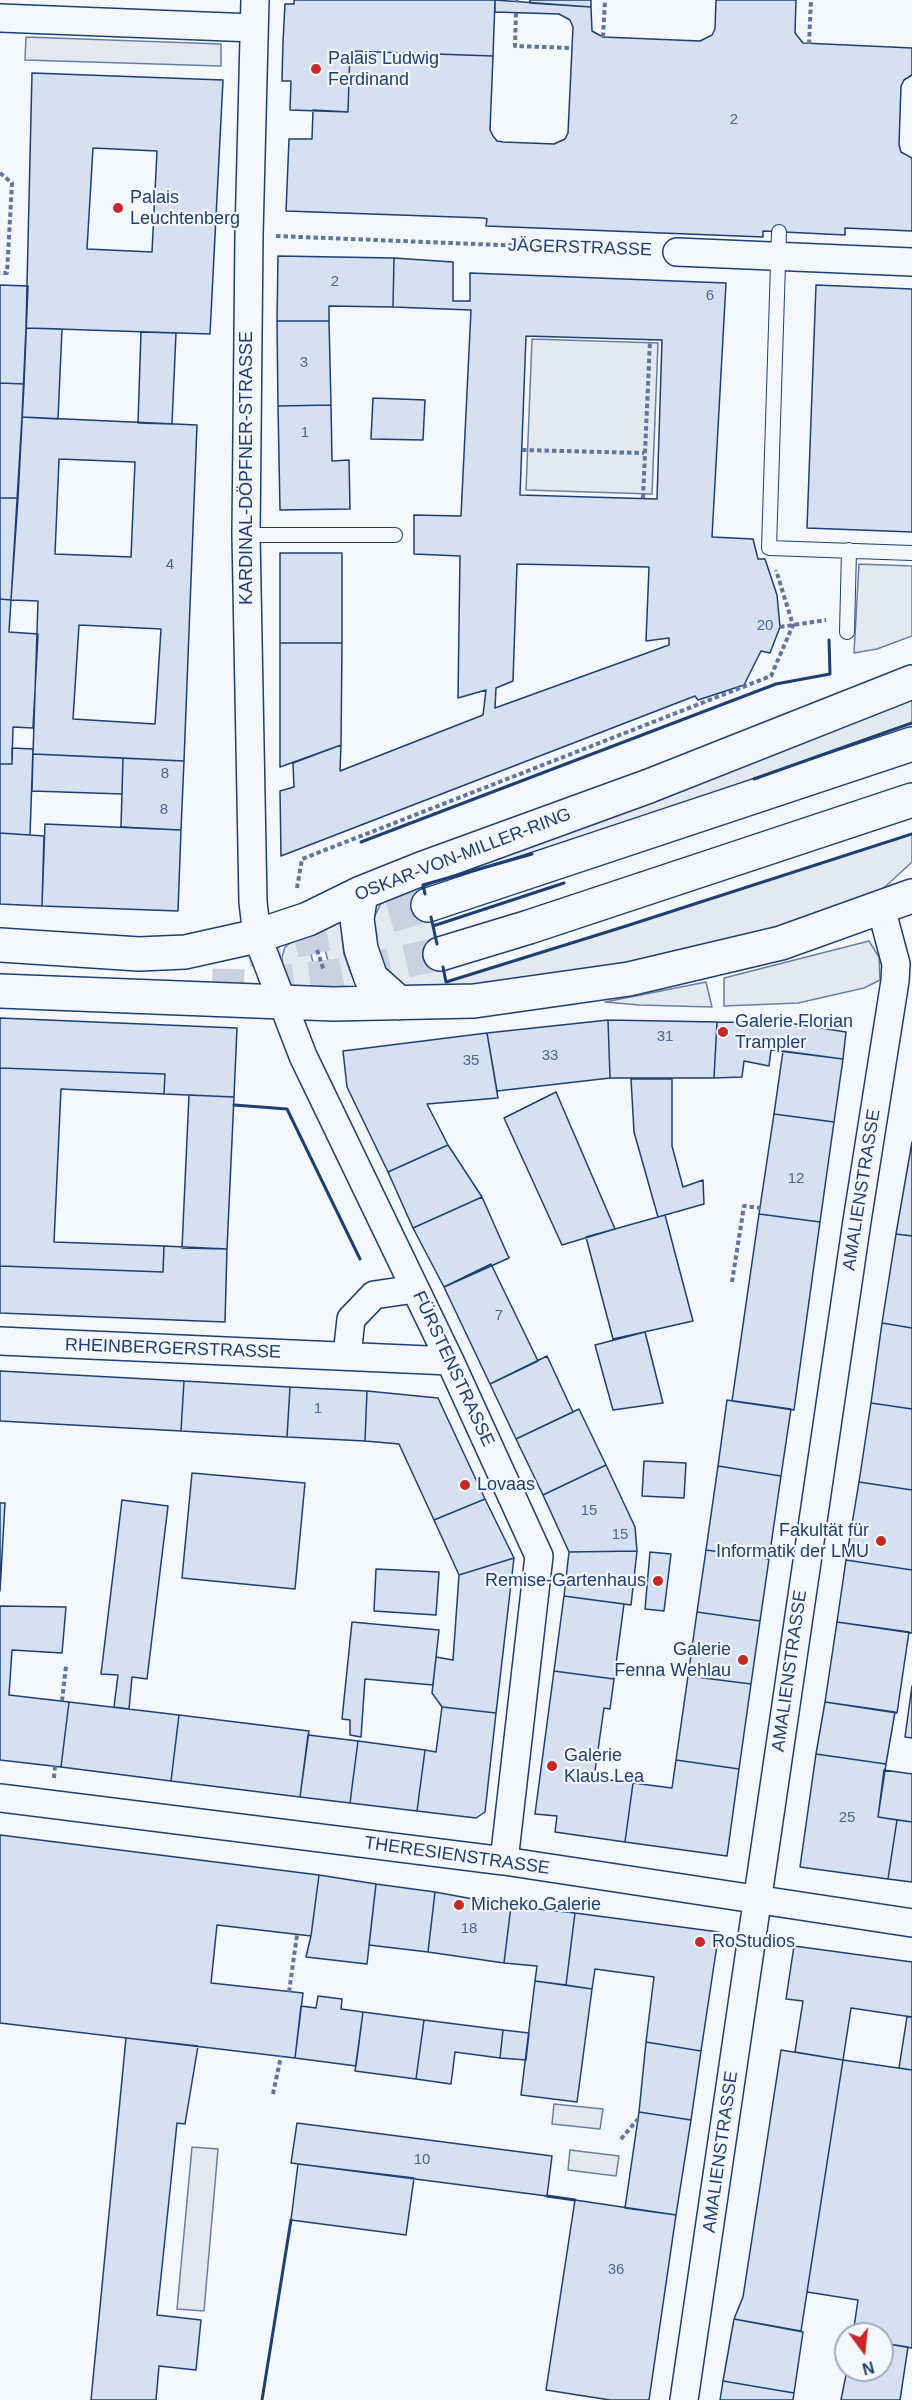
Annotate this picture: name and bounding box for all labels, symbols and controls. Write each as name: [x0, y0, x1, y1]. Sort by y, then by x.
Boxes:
place label: Palais Ludwig Ferdinand: [328, 48, 439, 90]
marker: Palais Ludwig Ferdinand: [309, 62, 323, 76]
house number: 2: [730, 111, 738, 129]
place label: Palais Leuchtenberg: [130, 187, 240, 230]
marker: Palais Leuchtenberg: [111, 201, 125, 215]
street label: JÄGERSTRASSE: [508, 235, 652, 261]
house number: 2: [331, 273, 339, 291]
house number: 6: [706, 287, 714, 305]
street label: KARDINAL-DÖPFNER-STRASSE: [236, 331, 258, 605]
house number: 3: [300, 354, 308, 372]
house number: 1: [301, 424, 309, 442]
house number: 4: [166, 556, 174, 574]
house number: 20: [757, 617, 773, 635]
house number: 8: [161, 765, 169, 783]
house number: 8: [160, 801, 168, 819]
street label: OSKAR-VON-MILLER-RING: [352, 804, 574, 906]
place label: Galerie Florian Trampler: [735, 1011, 853, 1054]
marker: Galerie Florian Trampler: [716, 1025, 730, 1039]
house number: 31: [657, 1028, 673, 1046]
house number: 33: [542, 1047, 558, 1065]
house number: 35: [463, 1052, 479, 1070]
street label: AMALIENSTRASSE: [839, 1108, 885, 1272]
house number: 12: [788, 1170, 804, 1188]
street label: FÜRSTENSTRASSE: [407, 1288, 499, 1450]
house number: 7: [495, 1307, 503, 1325]
street label: RHEINBERGERSTRASSE: [65, 1334, 281, 1364]
house number: 1: [314, 1400, 322, 1418]
place label: Lovaas: [477, 1474, 535, 1496]
marker: Lovaas: [458, 1478, 472, 1492]
house number: 15: [581, 1502, 597, 1520]
place label: Fakultät für Informatik der LMU: [716, 1520, 869, 1562]
house number: 15: [612, 1526, 628, 1544]
marker: Fakultät für Informatik der LMU: [874, 1534, 888, 1548]
place label: Remise-Gartenhaus: [485, 1570, 646, 1592]
marker: Remise-Gartenhaus: [651, 1574, 665, 1588]
street label: AMALIENSTRASSE: [768, 1589, 812, 1753]
place label: Galerie Fenna Wehlau: [614, 1639, 731, 1682]
marker: Galerie Fenna Wehlau: [736, 1653, 750, 1667]
place label: Galerie Klaus Lea: [564, 1745, 644, 1788]
marker: Galerie Klaus Lea: [545, 1759, 559, 1773]
house number: 25: [839, 1809, 855, 1827]
street label: THERESIENSTRASSE: [363, 1832, 551, 1880]
place label: Micheko Galerie: [471, 1894, 601, 1916]
marker: Micheko Galerie: [452, 1898, 466, 1912]
house number: 18: [461, 1920, 477, 1938]
place label: RoStudios: [712, 1931, 795, 1953]
marker: RoStudios: [693, 1935, 707, 1949]
street label: AMALIENSTRASSE: [699, 2070, 743, 2234]
house number: 10: [414, 2151, 430, 2169]
house number: 36: [608, 2261, 624, 2279]
north arrow: [834, 2322, 894, 2382]
text: N: [860, 2358, 876, 2378]

